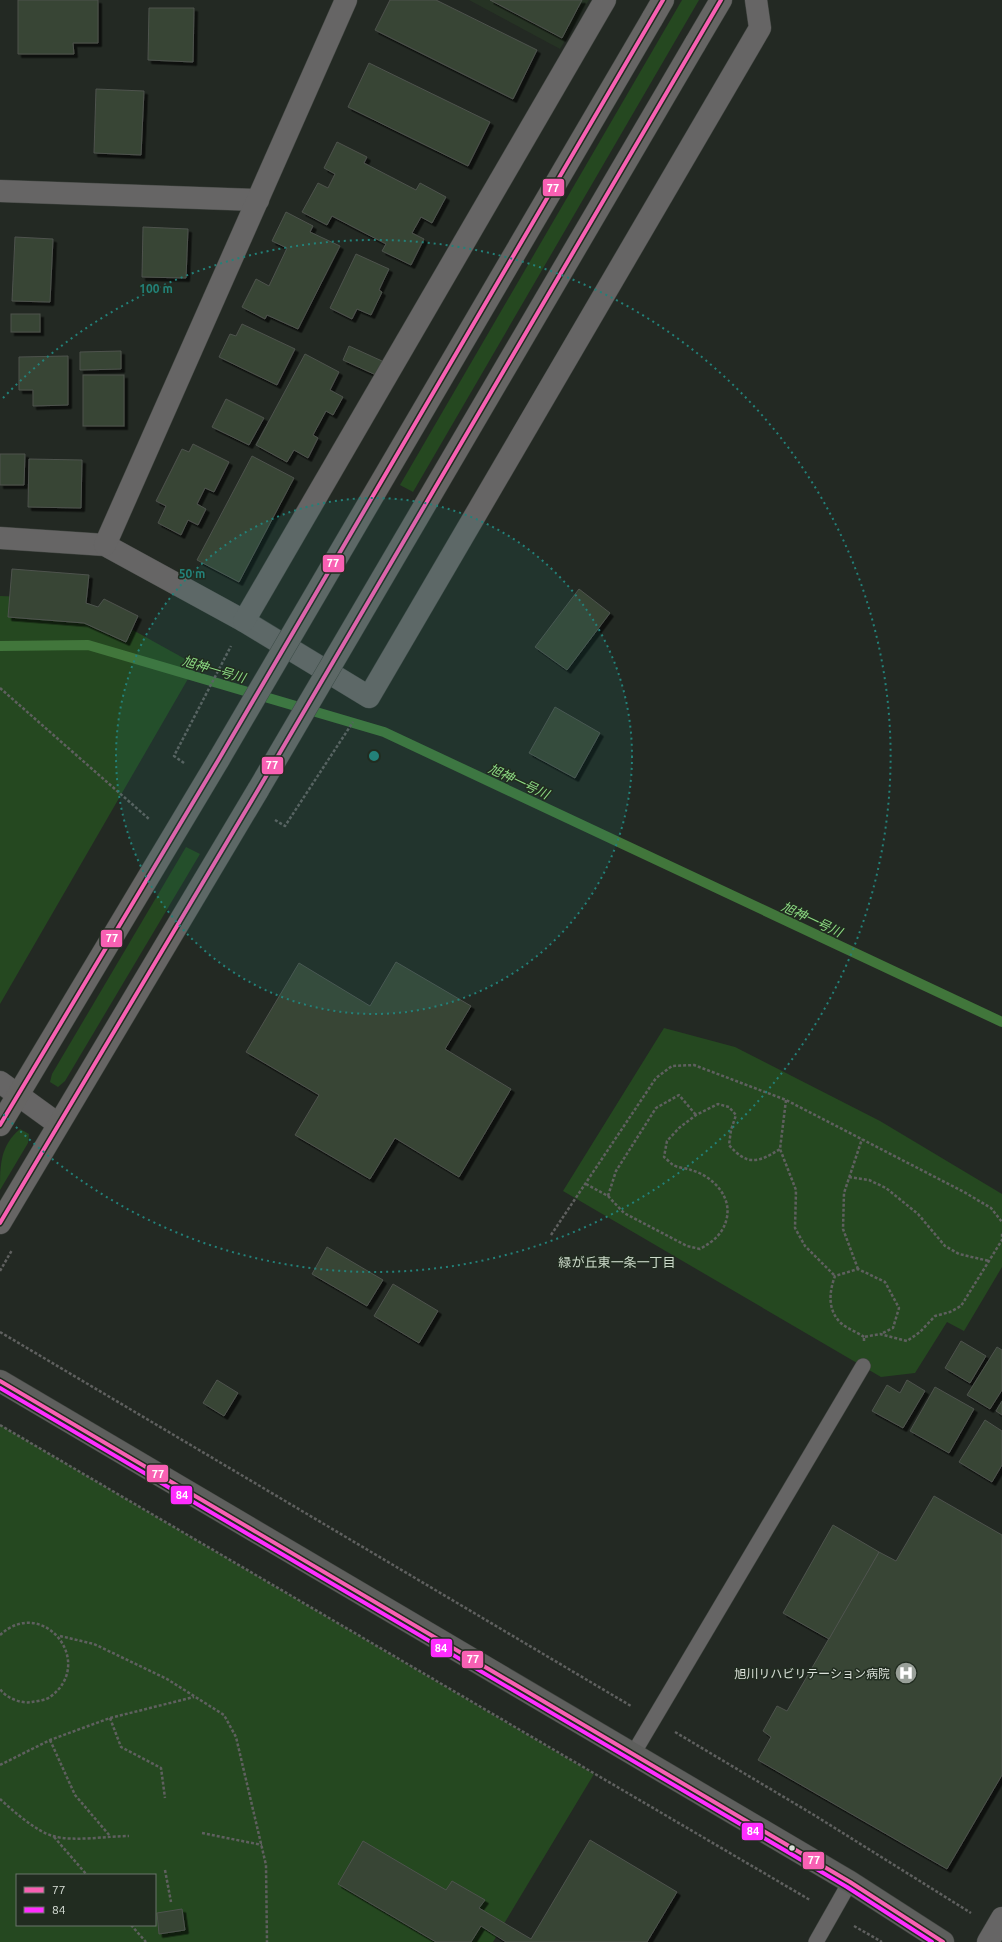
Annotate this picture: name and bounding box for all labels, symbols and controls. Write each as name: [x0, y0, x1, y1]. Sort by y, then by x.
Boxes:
line badge: 77: [542, 178, 565, 197]
text: 77: [547, 182, 559, 194]
text: 100 m: [139, 282, 173, 295]
line badge: 77: [322, 554, 345, 573]
text: 77: [327, 557, 339, 569]
text: 50 m: [179, 567, 205, 580]
water label: 旭神一号川: [181, 653, 249, 685]
centre of rings: [367, 749, 381, 763]
line badge: 77: [261, 756, 284, 775]
text: 77: [266, 759, 278, 771]
water label: 旭神一号川: [487, 761, 553, 802]
water label: 旭神一号川: [780, 899, 846, 940]
line badge: 77: [100, 929, 123, 948]
text: 77: [106, 932, 118, 944]
district label: 緑が丘東一条一丁目: [558, 1255, 676, 1269]
line badge: 77: [146, 1464, 169, 1483]
text: 77: [152, 1468, 164, 1480]
line badge: 84: [170, 1485, 193, 1505]
text: 84: [176, 1489, 188, 1501]
line badge: 84: [430, 1638, 453, 1658]
text: 84: [435, 1642, 447, 1654]
line badge: 77: [461, 1650, 484, 1669]
text: 77: [467, 1653, 479, 1665]
hospital icon: 旭川リハビリテーション病院: [893, 1660, 919, 1686]
place label: 旭川リハビリテーション病院: [734, 1667, 890, 1680]
line badge: 84: [741, 1822, 764, 1841]
text: 84: [747, 1825, 759, 1837]
unlabelled marker: [787, 1843, 797, 1853]
line badge: 77: [802, 1851, 825, 1870]
text: 77: [808, 1854, 820, 1866]
legend: [16, 1874, 156, 1926]
text: 77: [52, 1883, 66, 1896]
text: 84: [52, 1903, 66, 1916]

